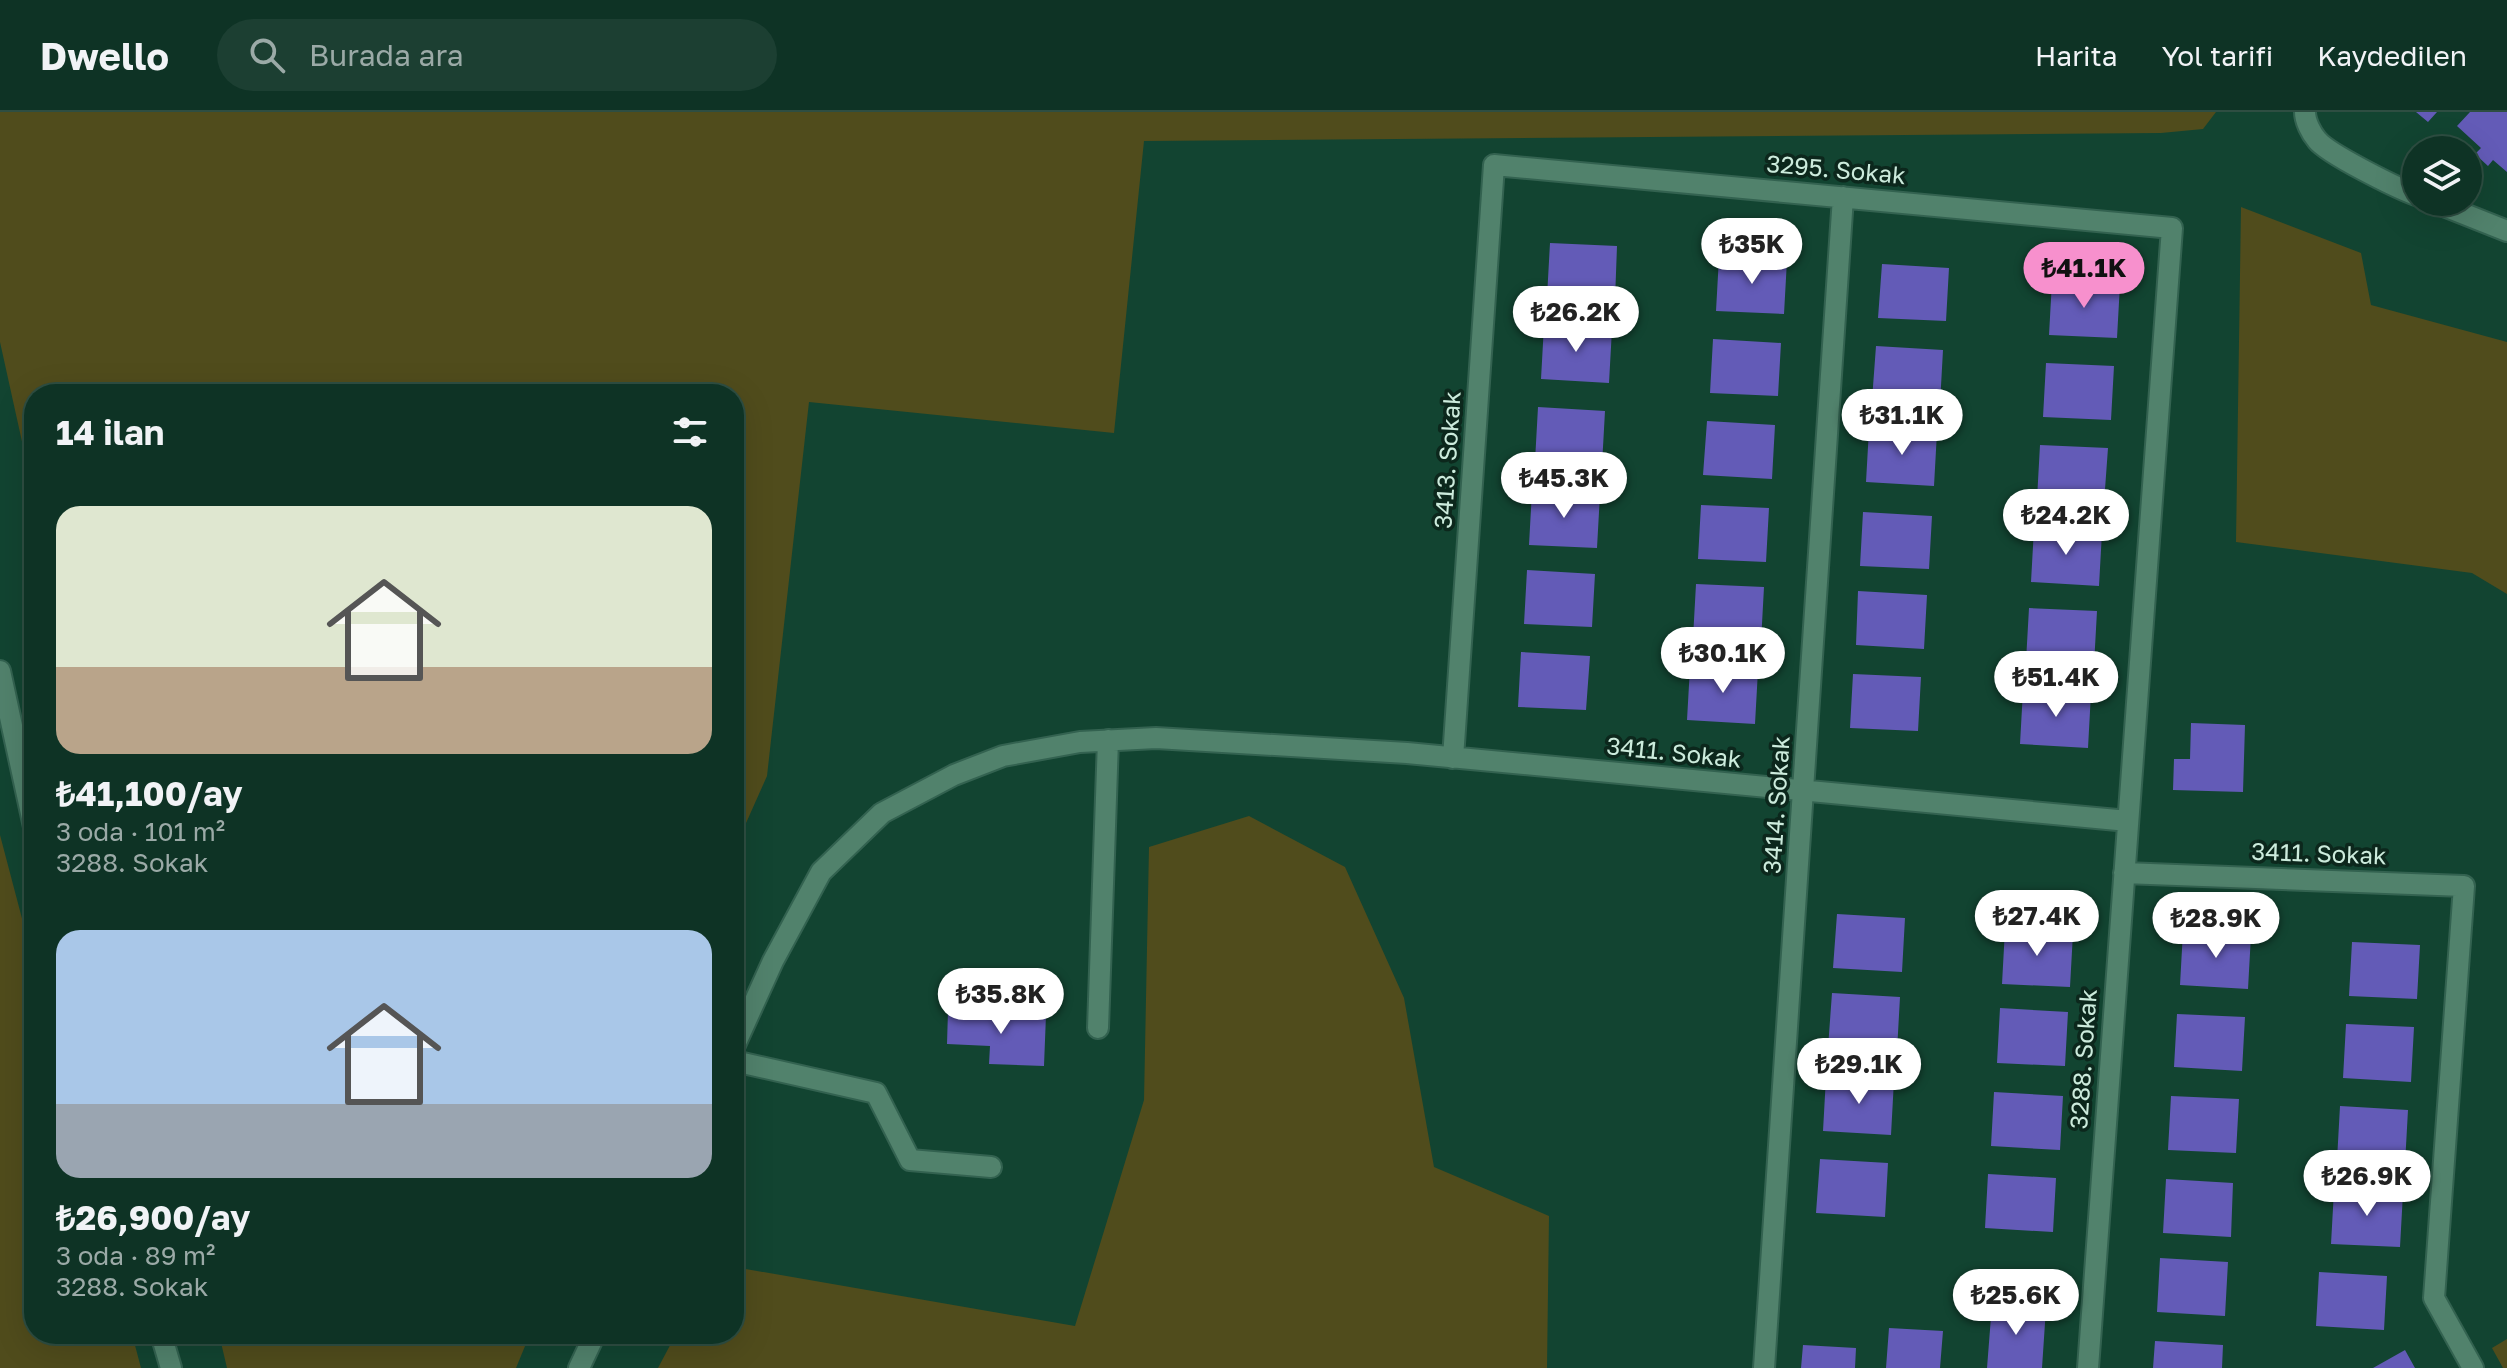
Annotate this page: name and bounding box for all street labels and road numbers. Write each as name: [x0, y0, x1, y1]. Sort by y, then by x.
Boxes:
street label: 3295. Sokak: [1765, 148, 1907, 189]
street label: 3413. Sokak: [1427, 390, 1466, 530]
street label: 3411. Sokak: [1605, 730, 1743, 773]
street label: 3414. Sokak: [1756, 735, 1795, 875]
street label: 3411. Sokak: [2251, 836, 2387, 869]
street label: 3288. Sokak: [2063, 988, 2102, 1130]

